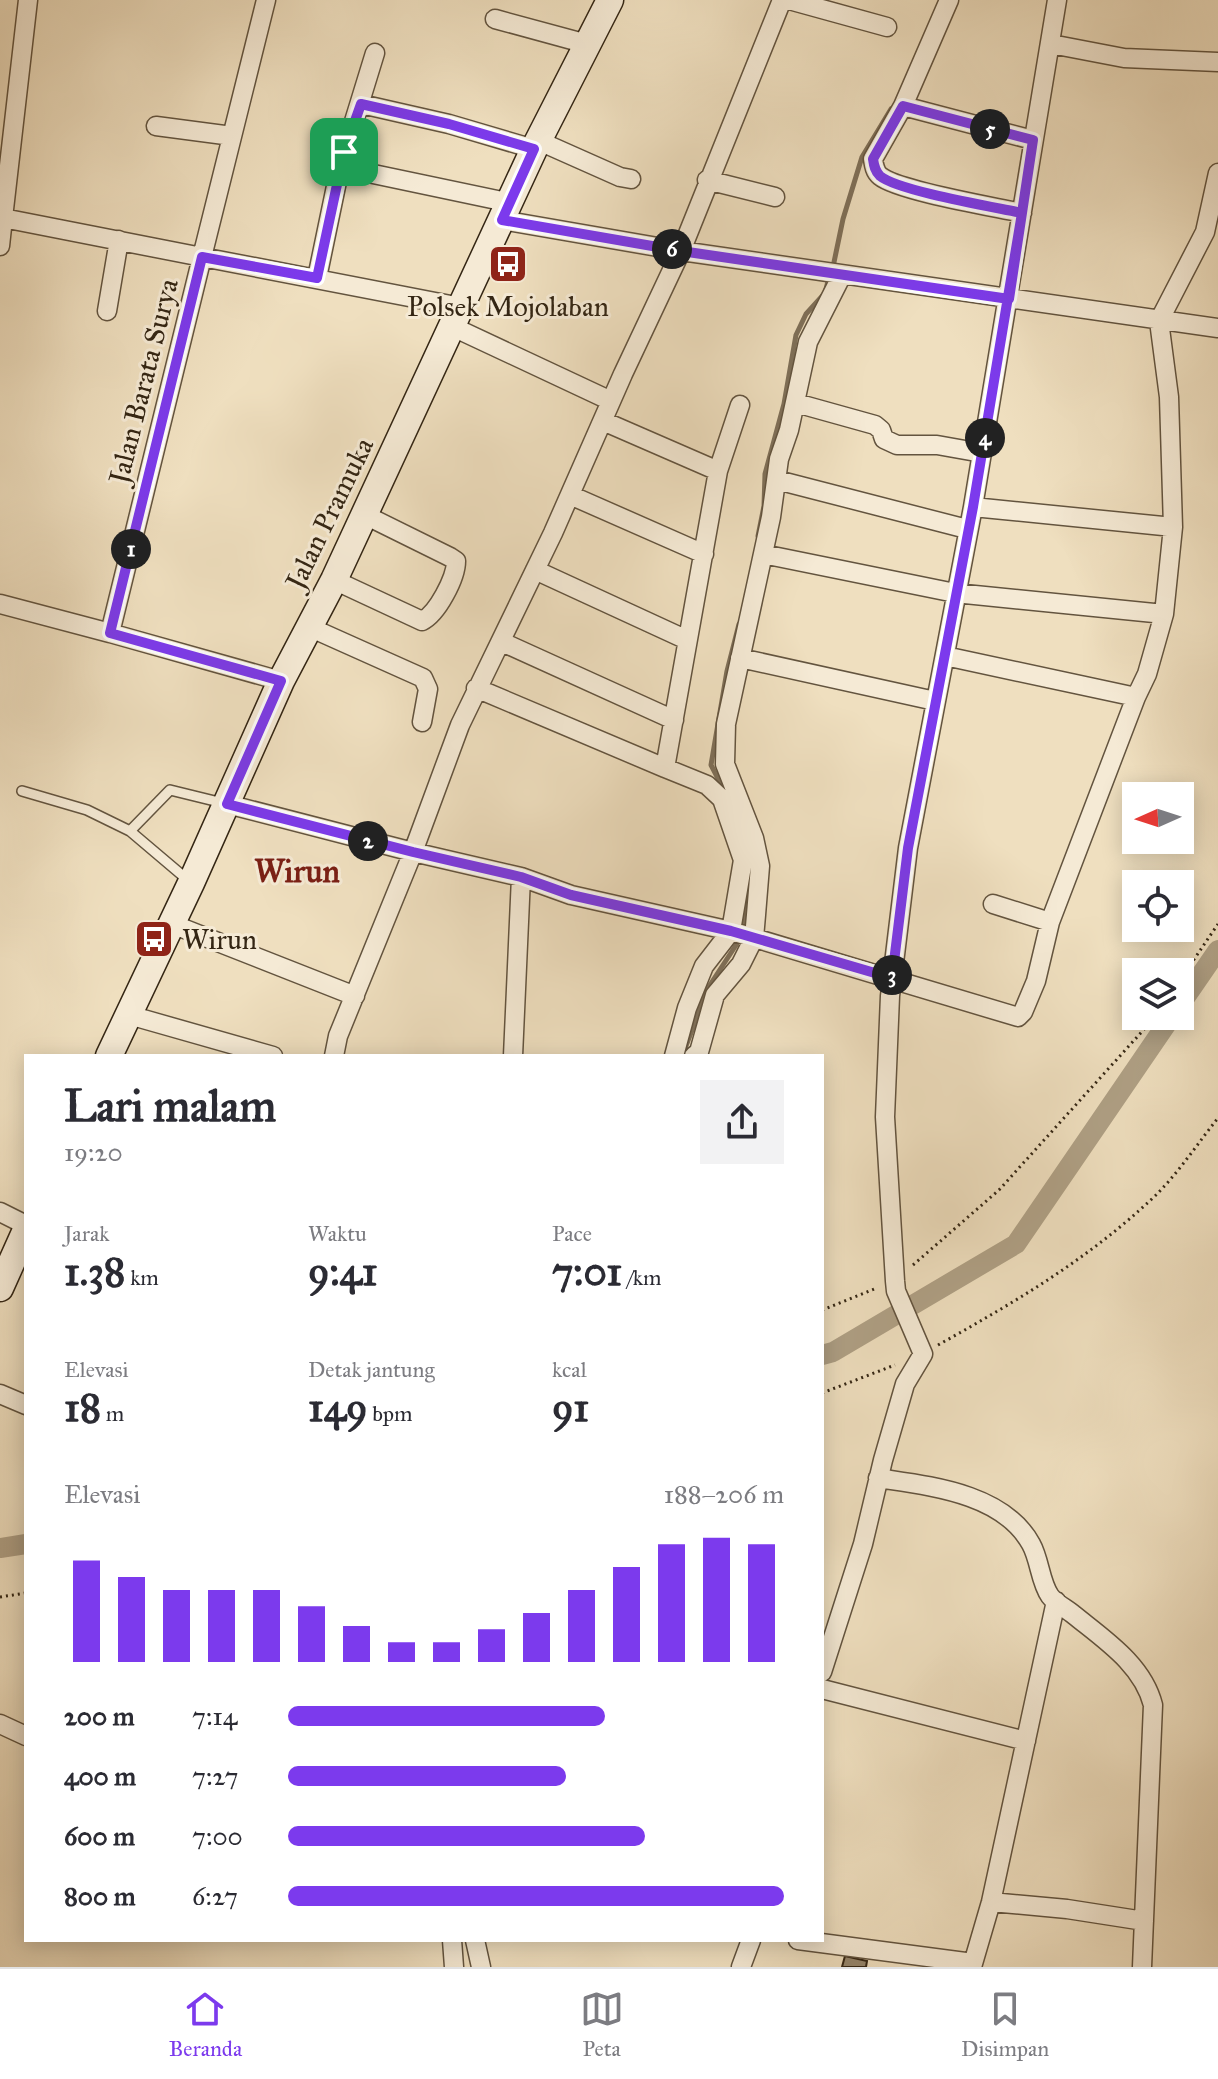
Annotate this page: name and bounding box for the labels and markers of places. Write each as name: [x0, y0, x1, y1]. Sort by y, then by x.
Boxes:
pin: 5: [970, 109, 1010, 149]
pin: [310, 118, 378, 186]
pin: 6: [652, 229, 692, 269]
bus stop icon: Polsek Mojolaban: [487, 243, 529, 285]
place label: Polsek Mojolaban: [407, 289, 609, 324]
pin: 4: [965, 418, 1005, 458]
pin: 1: [111, 529, 151, 569]
pin: 2: [348, 821, 388, 861]
bus stop icon: Wirun: [133, 918, 175, 960]
place label: Wirun: [182, 922, 257, 957]
pin: 3: [872, 955, 912, 995]

